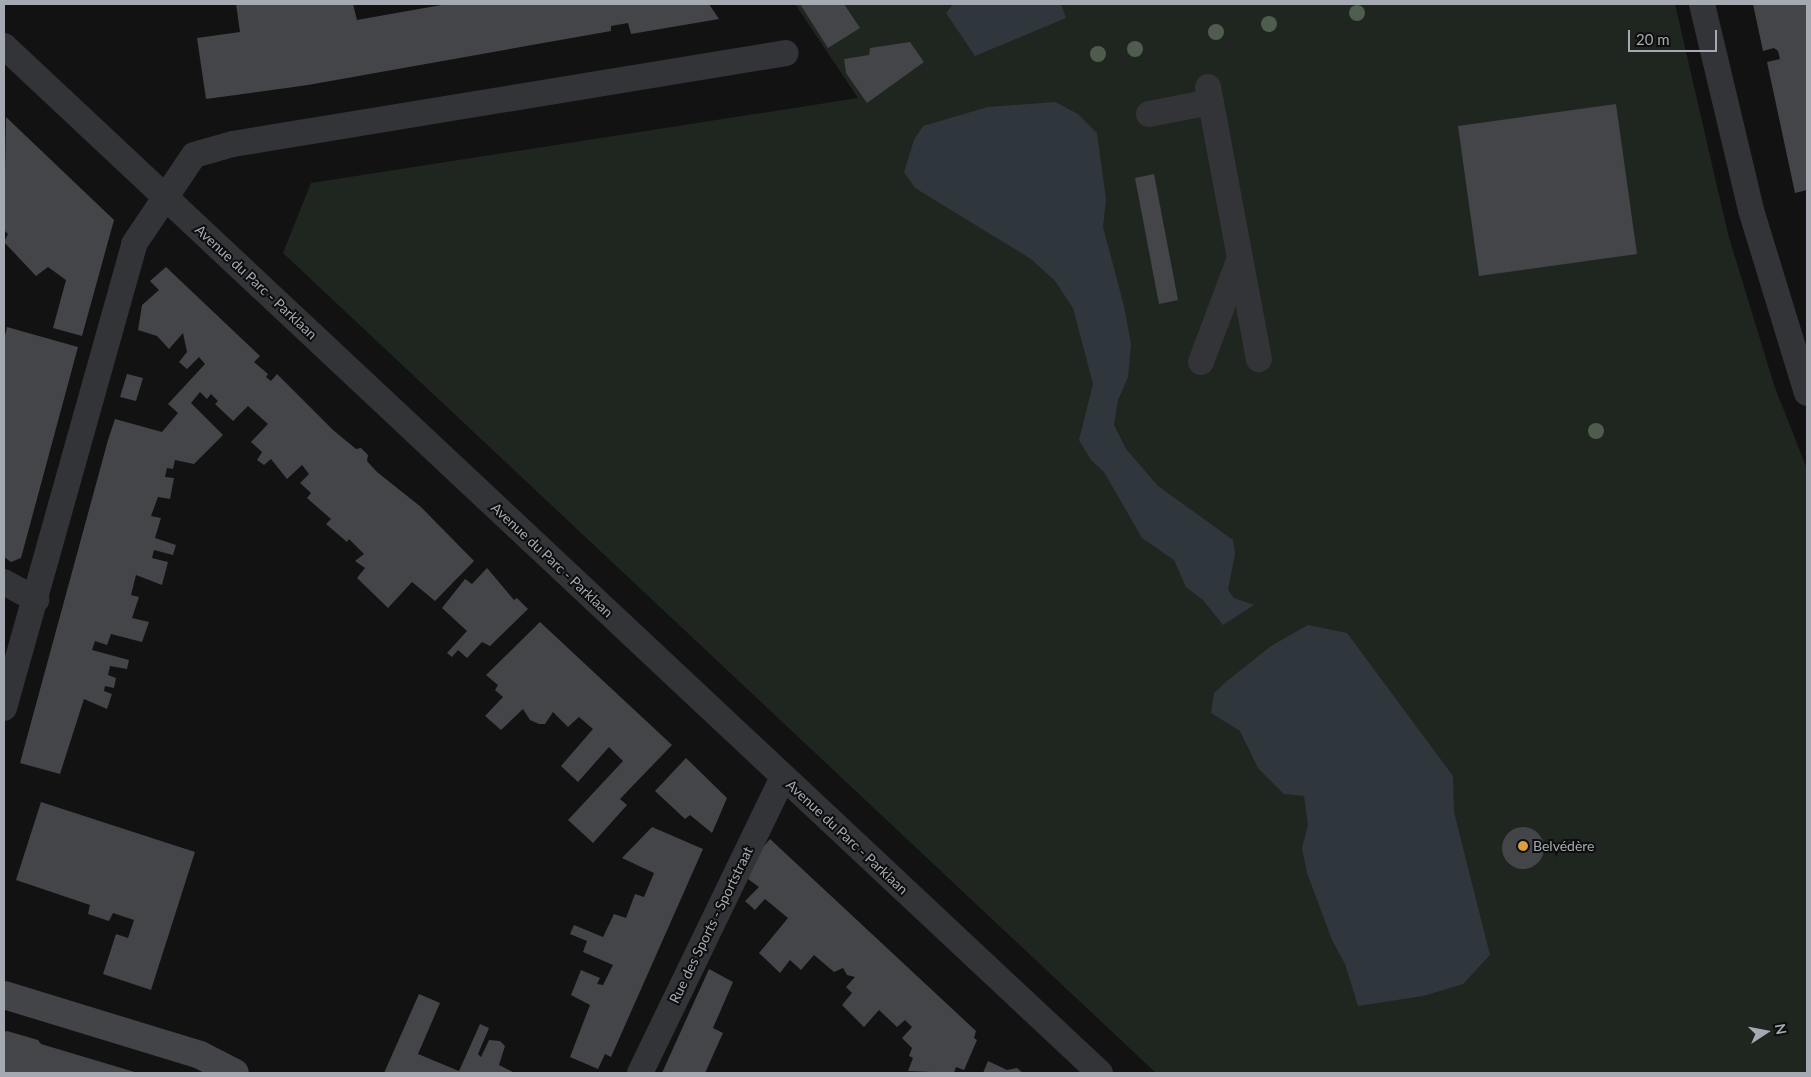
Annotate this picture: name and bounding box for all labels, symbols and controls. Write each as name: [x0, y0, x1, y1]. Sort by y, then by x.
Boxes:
scale bar: [1631, 20, 1720, 52]
text: 20 m: [1636, 30, 1670, 48]
street label: Avenue du Parc - Parklaan: [192, 221, 320, 343]
street label: Avenue du Parc - Parklaan: [488, 499, 616, 621]
street label: Avenue du Parc - Parklaan: [783, 776, 911, 898]
place label: Belvédère: [1533, 838, 1594, 854]
marker: Belvédère: [1517, 840, 1529, 852]
street label: Rue des Sports - Sportstraat: [666, 844, 756, 1006]
north arrow: [1741, 1007, 1791, 1057]
text: N: [1772, 1022, 1791, 1036]

